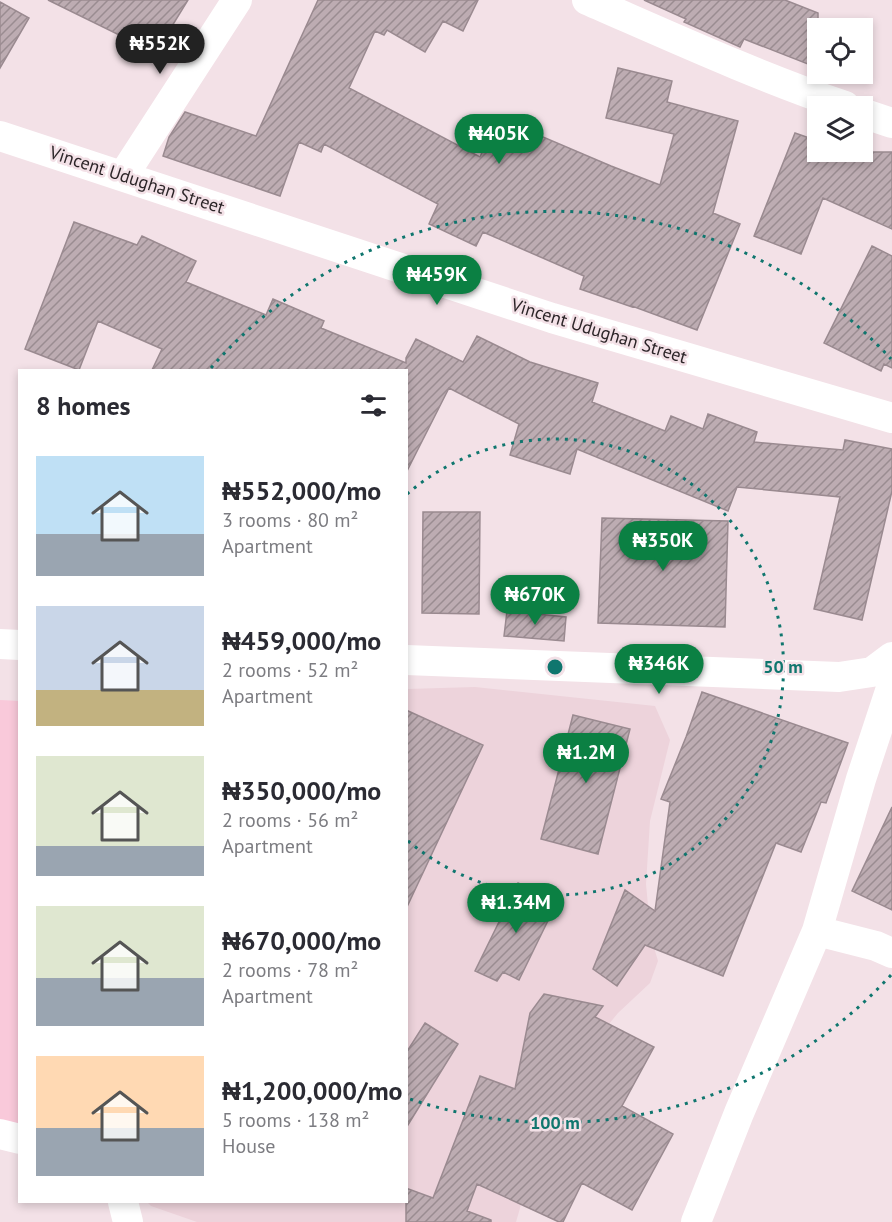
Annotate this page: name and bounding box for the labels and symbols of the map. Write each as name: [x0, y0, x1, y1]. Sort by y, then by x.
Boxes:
pin: ₦552K: [118, 24, 202, 75]
pin: ₦405K: [457, 114, 541, 165]
street label: Vincent Udughan Street: [46, 140, 228, 219]
pin: ₦459K: [395, 255, 479, 306]
street label: Vincent Udughan Street: [507, 293, 690, 368]
pin: ₦350K: [621, 521, 705, 572]
pin: ₦670K: [493, 575, 577, 626]
pin: ₦346K: [617, 644, 701, 695]
text: 50 m: [763, 655, 803, 678]
centre of rings: [545, 657, 565, 677]
pin: ₦1.2M: [544, 733, 628, 784]
pin: ₦1.34M: [467, 883, 565, 934]
text: 100 m: [530, 1111, 580, 1134]

